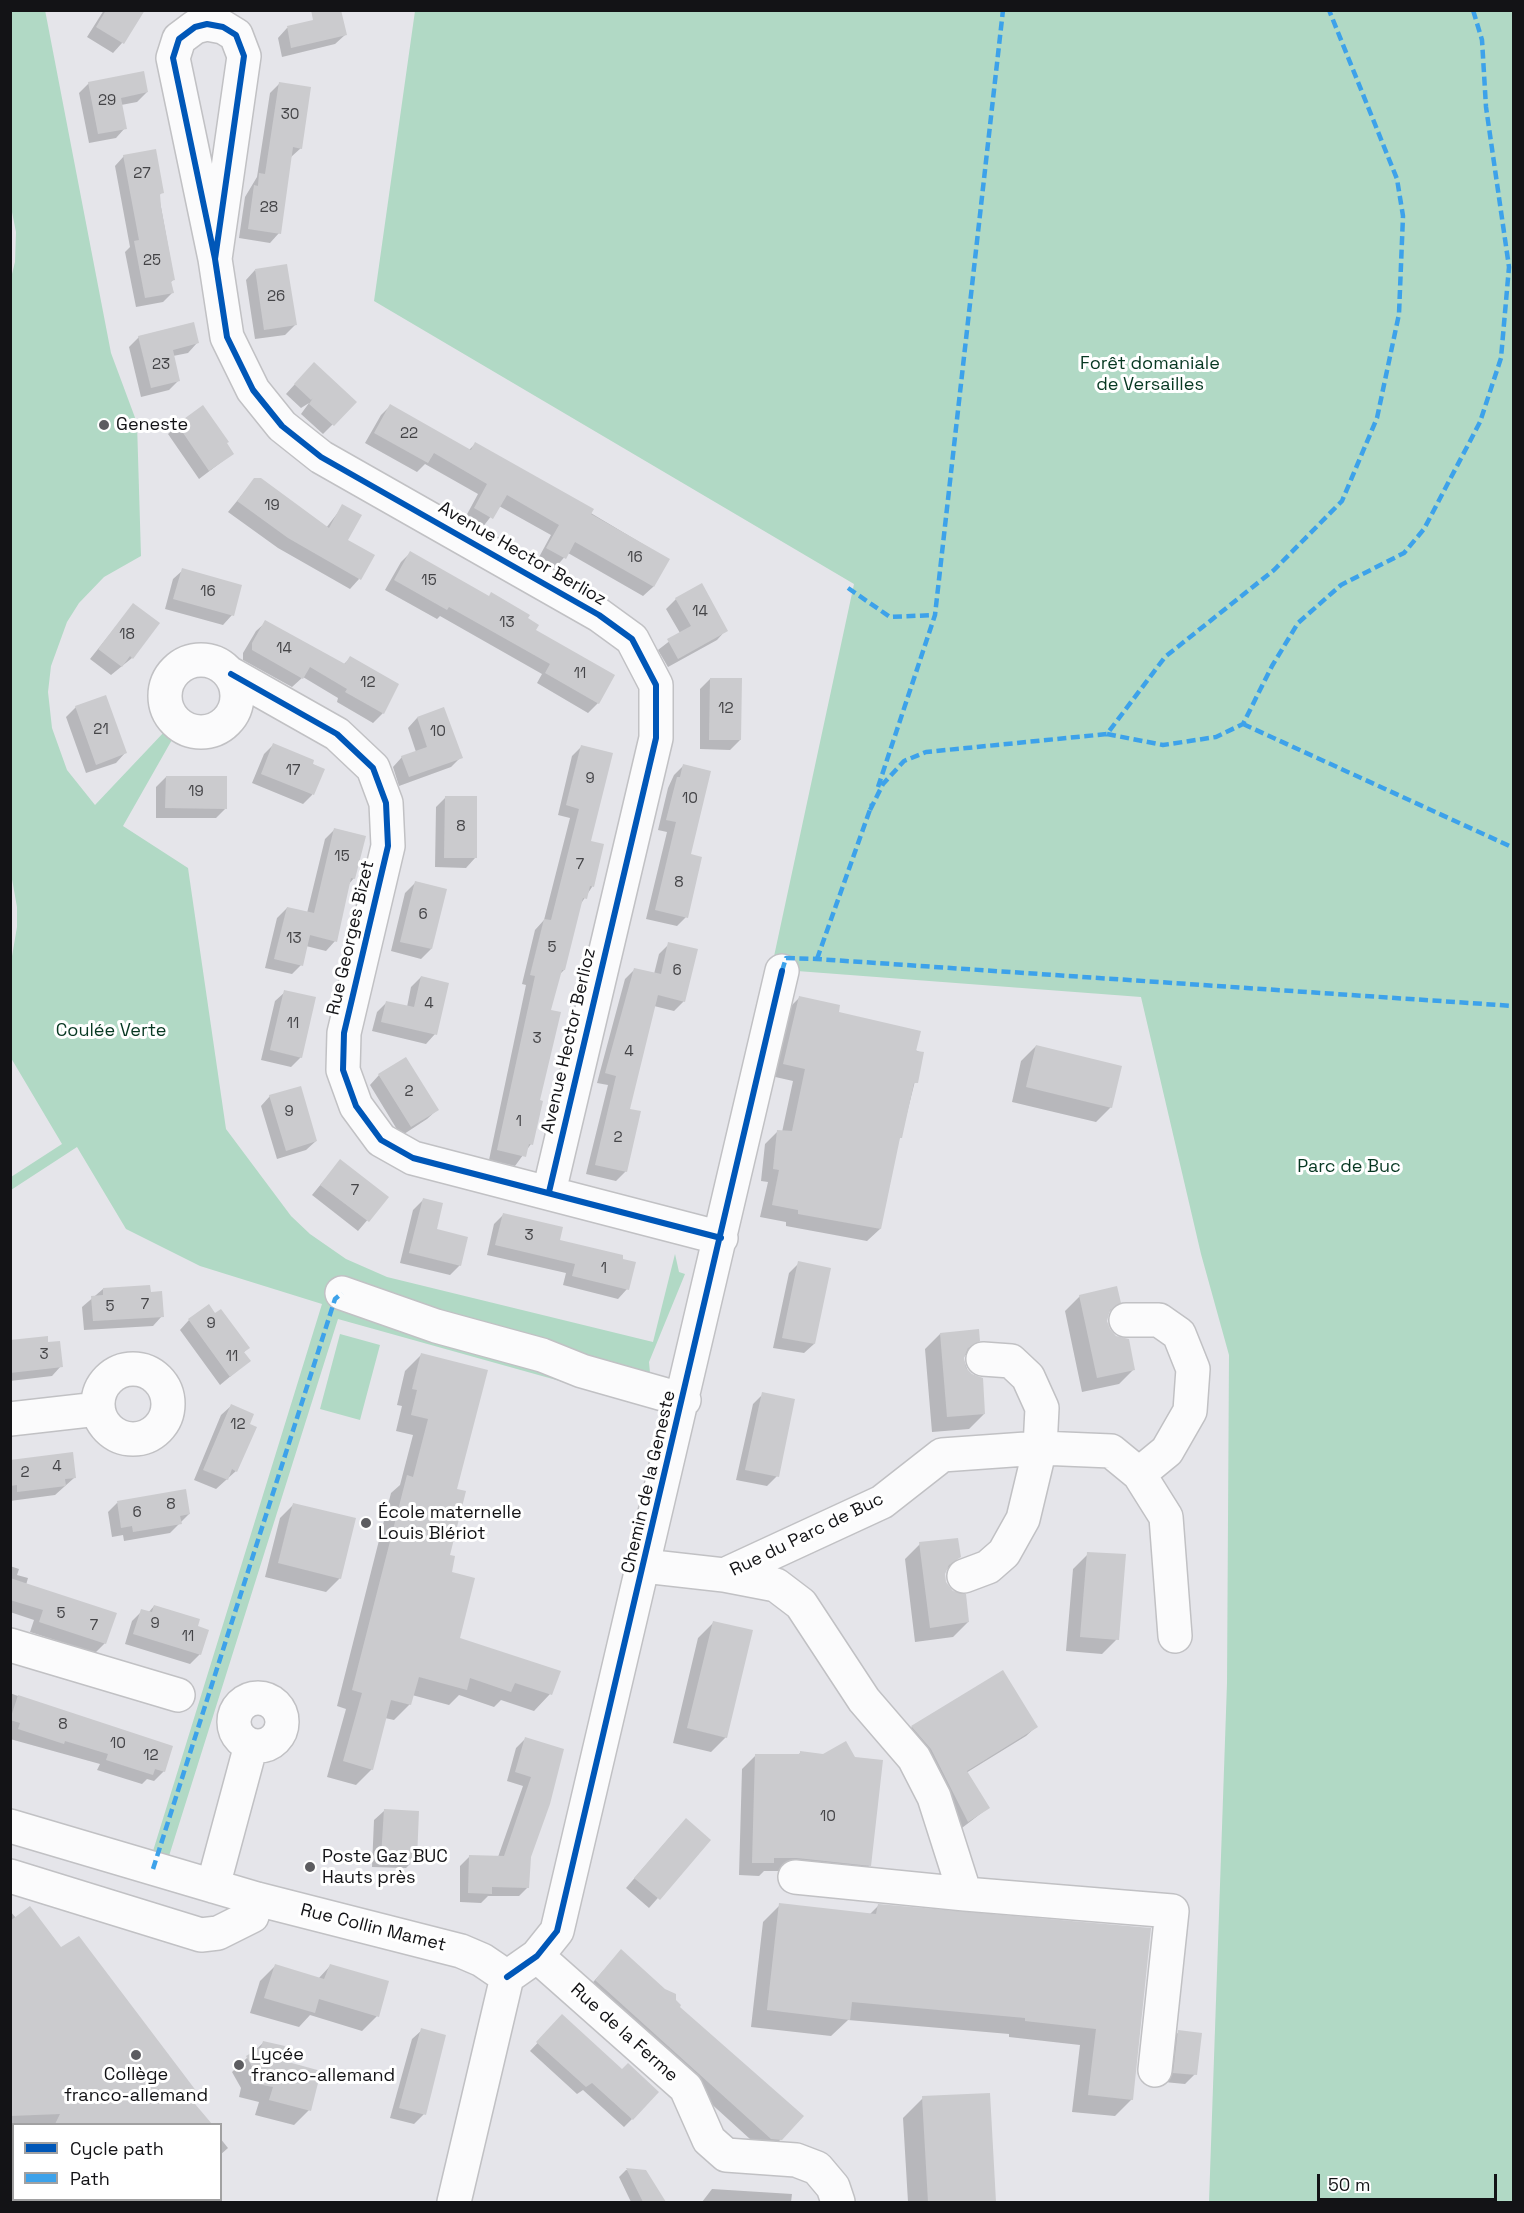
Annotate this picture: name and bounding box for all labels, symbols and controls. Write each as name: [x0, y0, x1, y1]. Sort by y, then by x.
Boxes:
house number: 29: [98, 92, 116, 110]
house number: 30: [281, 106, 299, 124]
house number: 27: [133, 165, 151, 183]
house number: 28: [260, 199, 278, 217]
house number: 25: [143, 252, 161, 270]
house number: 26: [267, 288, 285, 306]
park label: Forêt domaniale de Versailles: [1080, 353, 1220, 395]
house number: 23: [152, 356, 170, 374]
place label: Geneste: [116, 414, 188, 436]
marker: Geneste: [97, 418, 111, 432]
house number: 22: [400, 425, 418, 443]
house number: 19: [264, 497, 280, 515]
street label: Avenue Hector Berlioz: [434, 497, 610, 611]
house number: 16: [627, 549, 643, 567]
house number: 15: [421, 572, 437, 590]
house number: 16: [200, 583, 216, 601]
house number: 14: [692, 603, 708, 621]
house number: 13: [499, 614, 515, 632]
house number: 18: [119, 626, 135, 644]
house number: 14: [276, 640, 292, 658]
house number: 11: [574, 665, 586, 683]
house number: 12: [360, 674, 376, 692]
house number: 12: [718, 700, 734, 718]
house number: 21: [93, 721, 109, 739]
house number: 10: [430, 723, 446, 741]
house number: 17: [286, 762, 300, 780]
house number: 9: [585, 770, 595, 788]
house number: 19: [188, 783, 204, 801]
house number: 10: [682, 790, 698, 808]
house number: 8: [456, 818, 466, 836]
house number: 15: [334, 848, 350, 866]
house number: 7: [576, 856, 584, 874]
street label: Rue Georges Bizet: [323, 859, 379, 1017]
house number: 8: [674, 874, 684, 892]
house number: 6: [418, 906, 428, 924]
house number: 13: [286, 930, 302, 948]
house number: 5: [548, 939, 556, 957]
street label: Avenue Hector Berlioz: [537, 946, 601, 1136]
house number: 6: [672, 962, 682, 980]
house number: 4: [424, 995, 434, 1013]
house number: 11: [287, 1015, 299, 1033]
park label: Coulée Verte: [56, 1020, 166, 1042]
house number: 3: [532, 1030, 542, 1048]
house number: 4: [624, 1043, 634, 1061]
house number: 2: [404, 1083, 414, 1101]
house number: 9: [284, 1103, 294, 1121]
house number: 1: [516, 1113, 522, 1131]
house number: 2: [613, 1129, 623, 1147]
park label: Parc de Buc: [1297, 1156, 1401, 1178]
house number: 7: [351, 1182, 359, 1200]
house number: 3: [524, 1227, 534, 1245]
house number: 1: [601, 1260, 607, 1278]
house number: 7: [141, 1296, 149, 1314]
house number: 5: [106, 1298, 114, 1316]
house number: 9: [206, 1315, 216, 1333]
house number: 3: [39, 1346, 49, 1364]
house number: 11: [226, 1348, 238, 1366]
street label: Chemin de la Geneste: [617, 1388, 681, 1576]
house number: 12: [230, 1416, 246, 1434]
house number: 4: [52, 1458, 62, 1476]
house number: 2: [20, 1464, 30, 1482]
street label: Rue du Parc de Buc: [727, 1488, 887, 1582]
house number: 8: [166, 1496, 176, 1514]
place label: École maternelle Louis Blériot: [378, 1502, 522, 1544]
house number: 6: [132, 1504, 142, 1522]
marker: École maternelle Louis Blériot: [359, 1516, 373, 1530]
house number: 5: [57, 1605, 65, 1623]
house number: 9: [150, 1615, 160, 1633]
house number: 7: [90, 1617, 98, 1635]
house number: 11: [182, 1628, 194, 1646]
house number: 8: [58, 1716, 68, 1734]
house number: 10: [110, 1735, 126, 1753]
house number: 12: [143, 1747, 159, 1765]
house number: 10: [820, 1808, 836, 1826]
place label: Poste Gaz BUC Hauts près: [322, 1846, 448, 1888]
marker: Poste Gaz BUC Hauts près: [303, 1860, 317, 1874]
street label: Rue Collin Mamet: [298, 1899, 448, 1957]
street label: Rue de la Ferme: [566, 1979, 682, 2087]
place label: Lycée franco-allemand: [251, 2044, 395, 2086]
marker: Collège franco-allemand: [129, 2048, 143, 2062]
marker: Lycée franco-allemand: [232, 2058, 246, 2072]
place label: Collège franco-allemand: [64, 2064, 208, 2106]
legend: [12, 2123, 222, 2201]
text: Cycle path: [70, 2137, 164, 2160]
scale bar: [1320, 2162, 1500, 2200]
text: Path: [70, 2167, 110, 2190]
text: 50 m: [1328, 2173, 1370, 2196]

